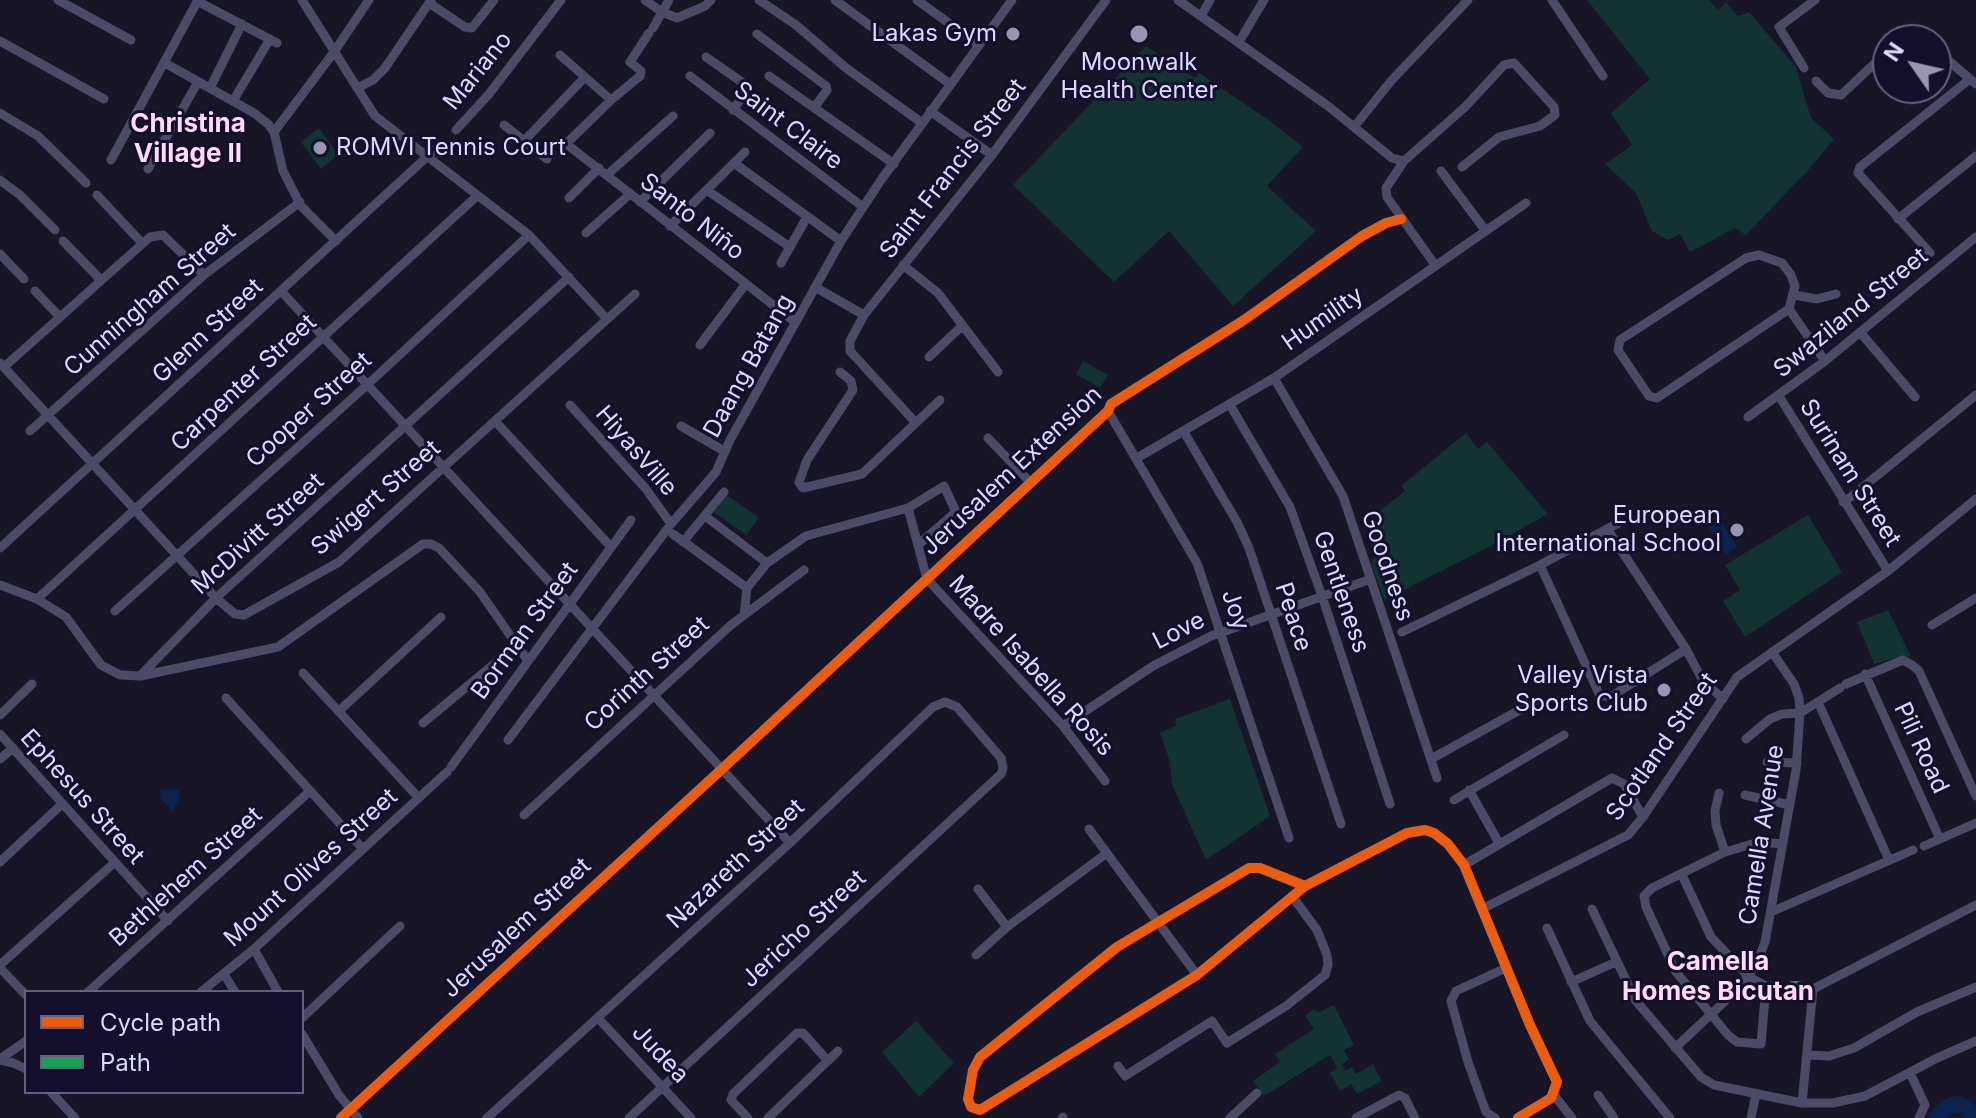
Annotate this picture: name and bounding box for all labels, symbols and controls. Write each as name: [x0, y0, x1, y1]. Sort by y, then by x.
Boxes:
place label: Lakas Gym: [871, 20, 997, 48]
marker: Moonwalk Health Center: [1128, 23, 1150, 45]
north arrow: [1872, 24, 1952, 104]
marker: Lakas Gym: [1004, 25, 1022, 43]
street label: Mariano: [438, 26, 518, 116]
text: N: [1878, 37, 1909, 66]
place label: Moonwalk Health Center: [1061, 49, 1217, 105]
street label: Saint Francis Street: [874, 73, 1032, 265]
street label: Saint Claire: [728, 76, 848, 176]
district label: Christina Village II: [130, 108, 246, 170]
place label: ROMVI Tennis Court: [336, 134, 566, 162]
marker: ROMVI Tennis Court: [311, 139, 329, 157]
street label: Santo Niño: [634, 167, 750, 267]
street label: Cunningham Street: [58, 218, 242, 382]
street label: Swaziland Street: [1768, 242, 1934, 384]
street label: Glenn Street: [147, 273, 269, 389]
street label: Humility: [1277, 281, 1369, 357]
street label: Daang Batang: [698, 289, 800, 443]
street label: Carpenter Street: [165, 308, 323, 458]
street label: Cooper Street: [240, 346, 378, 474]
street label: Jerusalem Extension: [916, 380, 1108, 562]
street label: Surinam Street: [1793, 394, 1907, 552]
street label: HiyasVille: [589, 400, 683, 502]
street label: Swigert Street: [306, 434, 446, 562]
street label: McDivitt Street: [186, 467, 330, 601]
place label: European International School: [1496, 502, 1721, 558]
street label: Goodness: [1355, 507, 1419, 625]
marker: European International School: [1728, 521, 1746, 539]
street label: Gentleness: [1307, 527, 1375, 657]
street label: Borman Street: [466, 557, 584, 705]
street label: Madre Isabella Rosis: [942, 570, 1120, 762]
street label: Peace: [1268, 579, 1318, 655]
street label: Joy: [1215, 586, 1255, 634]
street label: Love: [1148, 606, 1210, 656]
street label: Corinth Street: [579, 610, 715, 738]
place label: Valley Vista Sports Club: [1515, 662, 1648, 718]
street label: Scotland Street: [1600, 667, 1724, 827]
marker: Valley Vista Sports Club: [1655, 681, 1673, 699]
street label: Pili Road: [1887, 698, 1955, 798]
street label: Ephesus Street: [14, 724, 150, 870]
street label: Camella Avenue: [1734, 743, 1790, 927]
street label: Mount Olives Street: [218, 783, 404, 953]
street label: Nazareth Street: [661, 793, 811, 935]
street label: Bethlehem Street: [104, 801, 268, 953]
street label: Jerusalem Street: [437, 852, 597, 1004]
street label: Jericho Street: [736, 864, 872, 994]
district label: Camella Homes Bicutan: [1622, 946, 1814, 1008]
legend: [24, 990, 304, 1094]
text: Cycle path: [100, 1008, 221, 1037]
street label: Judea: [625, 1018, 695, 1090]
text: Path: [100, 1048, 151, 1077]

